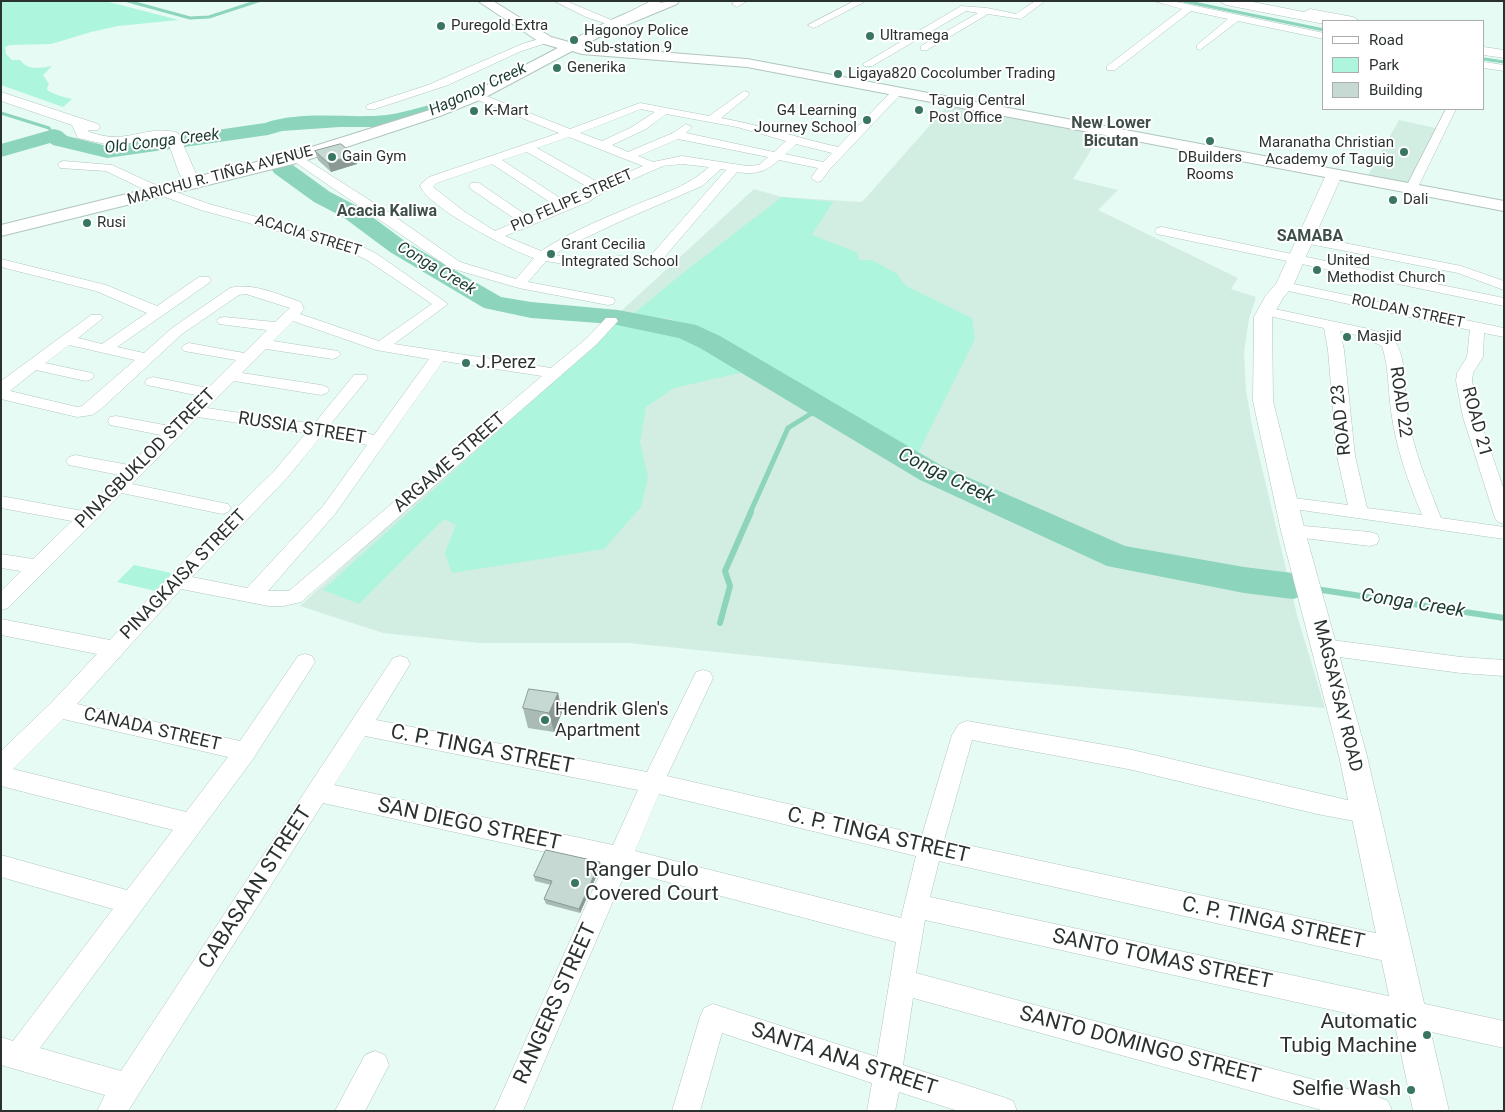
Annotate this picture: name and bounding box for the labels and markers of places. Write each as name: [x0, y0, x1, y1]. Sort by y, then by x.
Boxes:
place label: Puregold Extra: [451, 17, 548, 35]
marker: Puregold Extra: [435, 20, 447, 32]
place label: Hagonoy Police Sub-station 9: [584, 22, 688, 57]
place label: Ultramega: [880, 27, 949, 45]
marker: Ultramega: [864, 30, 876, 42]
marker: Hagonoy Police Sub-station 9: [568, 34, 580, 46]
place label: Generika: [567, 59, 626, 77]
marker: Generika: [551, 62, 563, 74]
place label: Ligaya820 Cocolumber Trading: [848, 65, 1055, 83]
marker: Ligaya820 Cocolumber Trading: [832, 68, 844, 80]
place label: Taguig Central Post Office: [929, 92, 1025, 127]
place label: K-Mart: [484, 102, 529, 120]
place label: G4 Learning Journey School: [754, 102, 857, 137]
marker: Taguig Central Post Office: [913, 104, 925, 116]
marker: K-Mart: [468, 105, 480, 117]
marker: G4 Learning Journey School: [861, 114, 873, 126]
place label: Maranatha Christian Academy of Taguig: [1259, 134, 1394, 169]
marker: DBuilders Rooms: [1204, 135, 1216, 147]
marker: Maranatha Christian Academy of Taguig: [1398, 146, 1410, 158]
place label: Gain Gym: [342, 148, 406, 166]
place label: DBuilders Rooms: [1178, 149, 1242, 184]
marker: Gain Gym: [326, 151, 338, 163]
place label: Dali: [1403, 191, 1428, 209]
marker: Dali: [1387, 194, 1399, 206]
place label: Rusi: [97, 214, 126, 232]
marker: Rusi: [81, 217, 93, 229]
place label: Grant Cecilia Integrated School: [561, 236, 678, 271]
marker: Grant Cecilia Integrated School: [545, 248, 557, 260]
place label: United Methodist Church: [1327, 252, 1446, 287]
marker: United Methodist Church: [1311, 264, 1323, 276]
place label: Masjid: [1357, 328, 1402, 346]
marker: Masjid: [1341, 331, 1353, 343]
place label: J.Perez: [476, 352, 536, 374]
marker: J.Perez: [460, 357, 472, 369]
place label: Hendrik Glen's Apartment: [555, 699, 668, 742]
marker: Hendrik Glen's Apartment: [539, 714, 551, 726]
place label: Ranger Dulo Covered Court: [585, 858, 718, 908]
marker: Ranger Dulo Covered Court: [569, 877, 581, 889]
place label: Automatic Tubig Machine: [1280, 1010, 1417, 1060]
marker: Automatic Tubig Machine: [1421, 1029, 1433, 1041]
place label: Selfie Wash: [1292, 1077, 1401, 1103]
marker: Selfie Wash: [1405, 1084, 1417, 1096]

